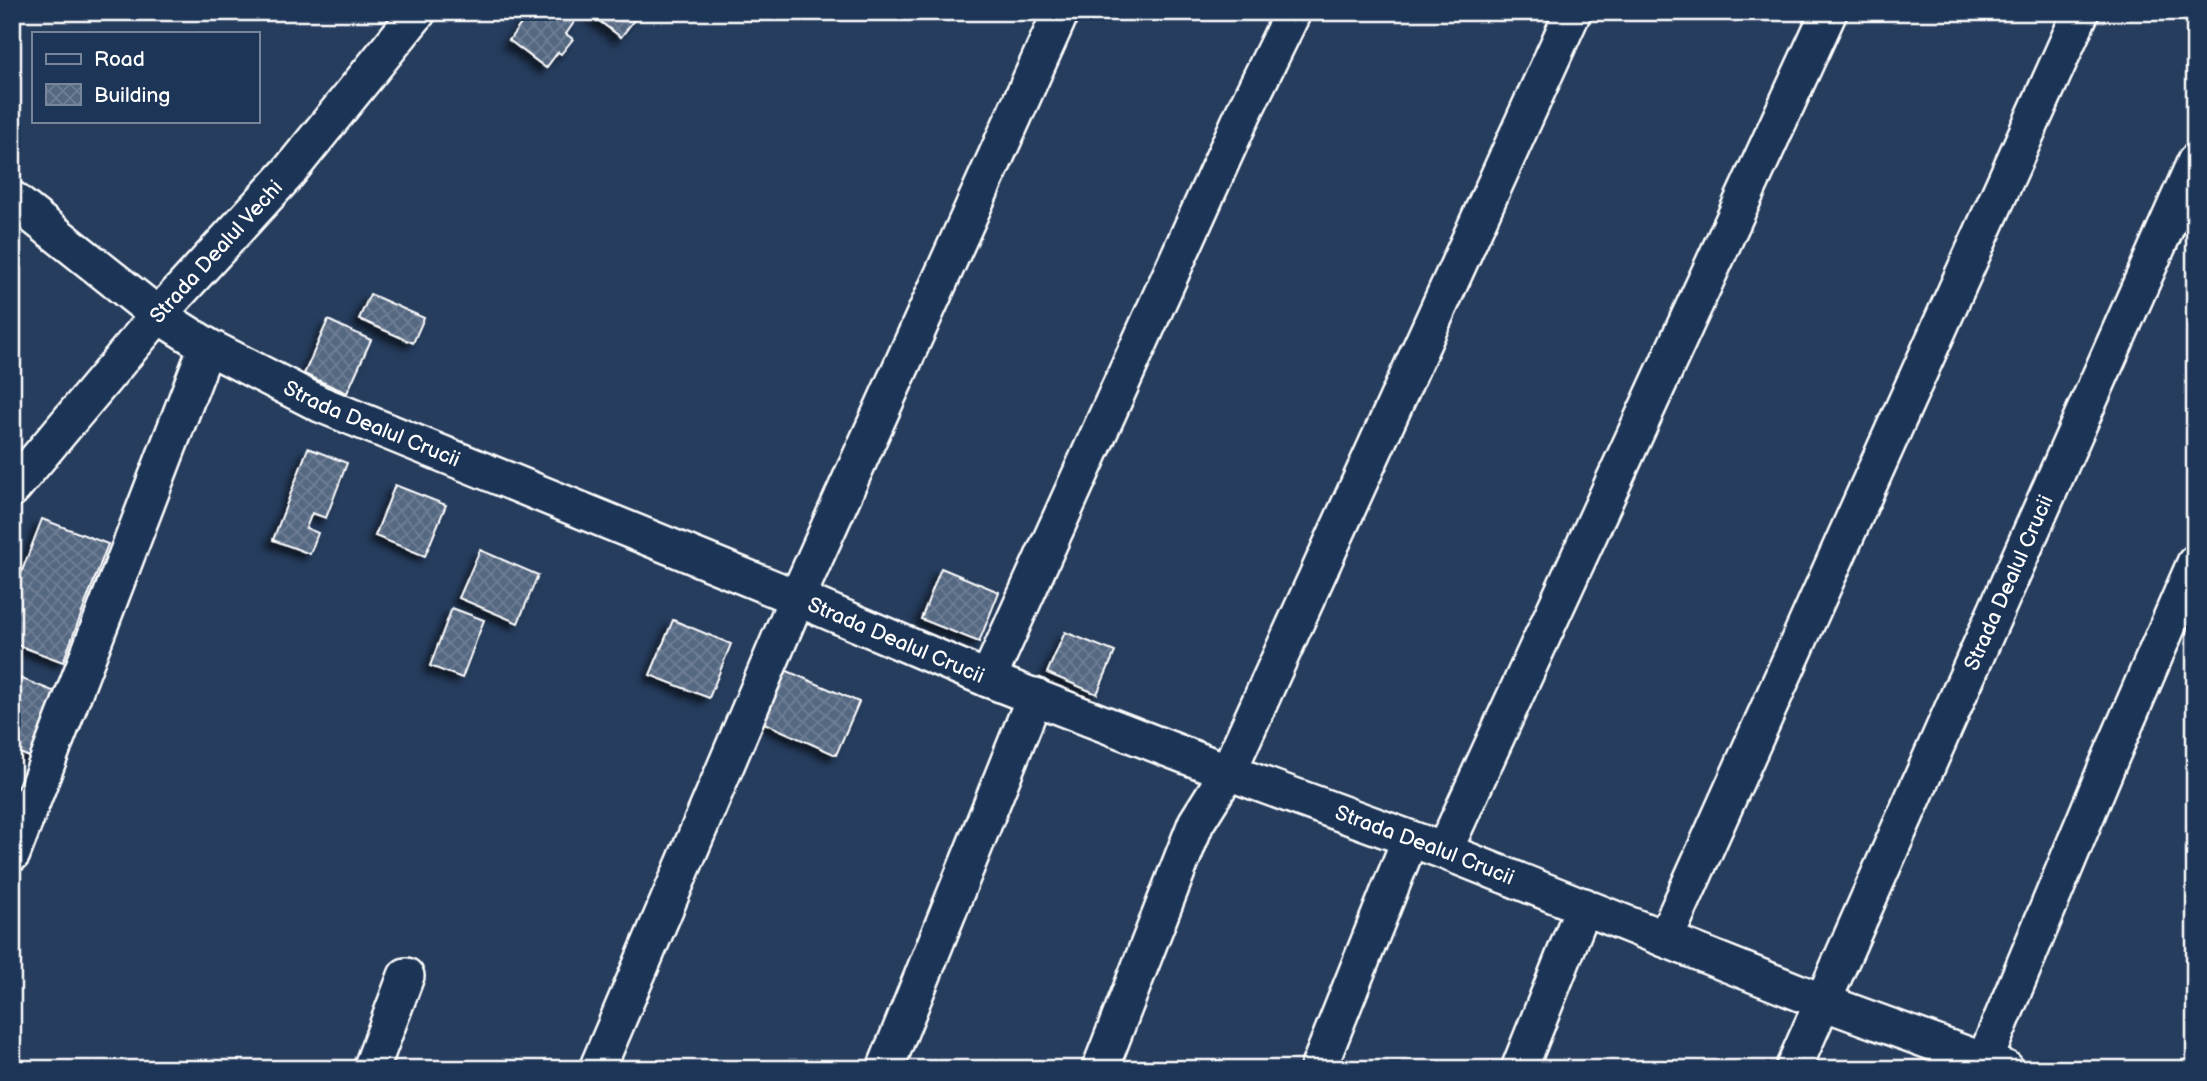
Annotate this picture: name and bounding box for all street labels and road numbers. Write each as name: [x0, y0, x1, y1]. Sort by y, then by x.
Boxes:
street label: Strada Dealul Vechi: [145, 175, 288, 328]
street label: Strada Dealul Crucii: [279, 375, 464, 473]
street label: Strada Dealul Crucii: [1959, 491, 2059, 674]
street label: Strada Dealul Crucii: [804, 592, 988, 689]
street label: Strada Dealul Crucii: [1332, 800, 1518, 891]

